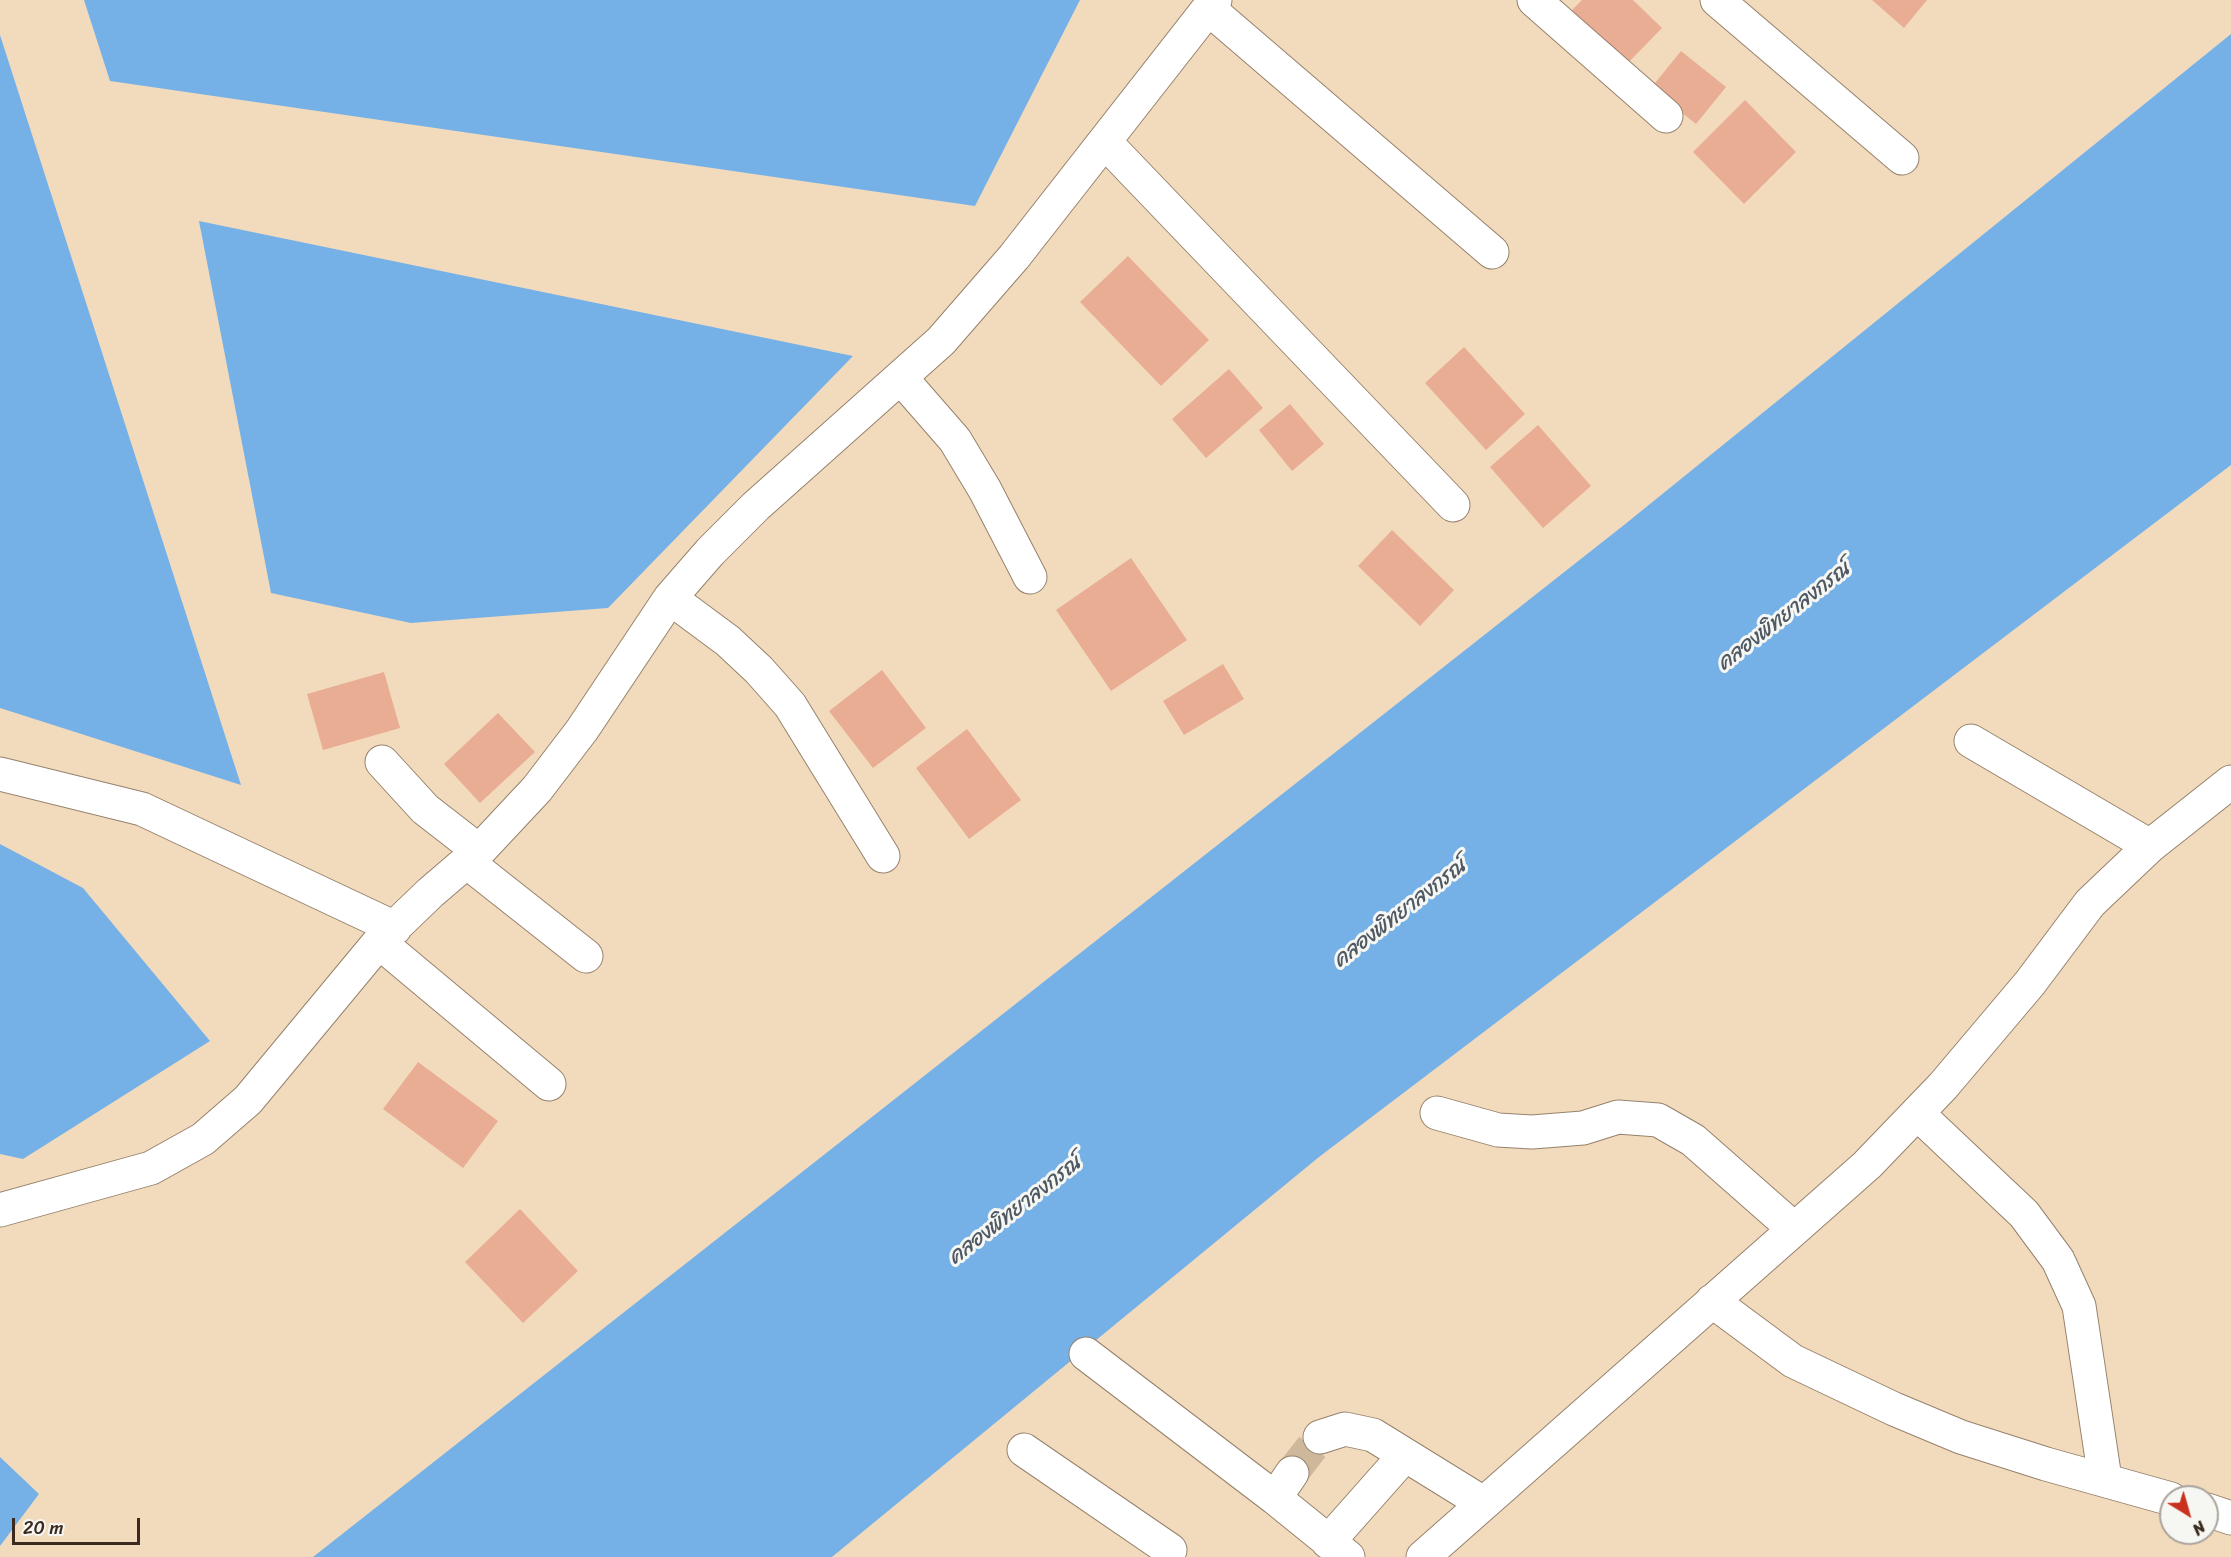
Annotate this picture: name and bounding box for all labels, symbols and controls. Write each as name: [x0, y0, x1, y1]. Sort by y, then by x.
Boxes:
water label: คลองพิทยาลงกรณ์: [1713, 557, 1855, 677]
water label: คลองพิทยาลงกรณ์: [1329, 854, 1471, 974]
water label: คลองพิทยาลงกรณ์: [944, 1151, 1086, 1271]
north arrow: [2159, 1485, 2219, 1545]
scale bar: [15, 1506, 142, 1544]
text: 20 m: [23, 1512, 63, 1544]
text: N: [2186, 1513, 2212, 1543]

